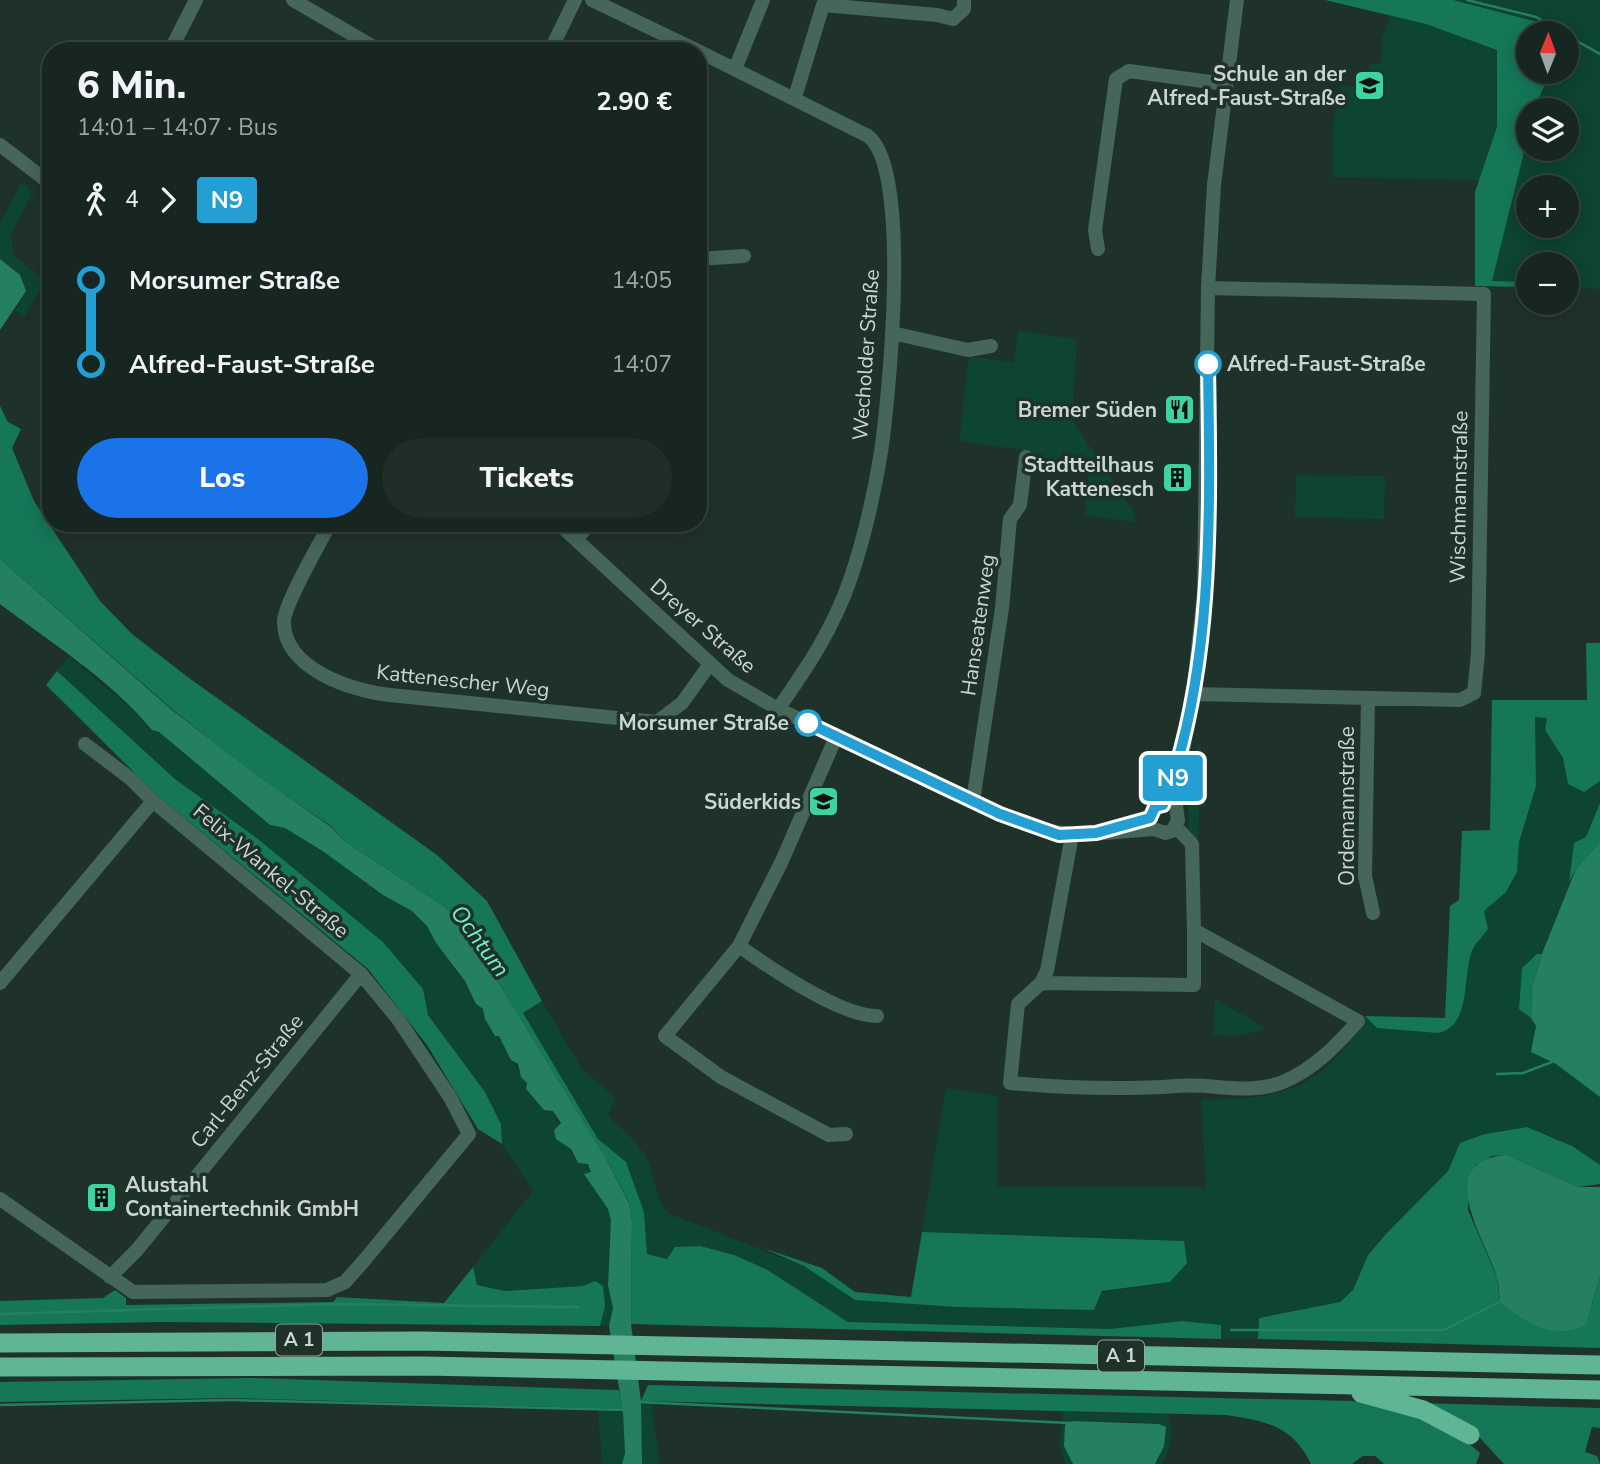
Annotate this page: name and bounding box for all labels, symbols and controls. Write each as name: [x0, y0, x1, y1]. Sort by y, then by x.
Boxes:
north arrow: [1516, 21, 1578, 84]
map controls: [1516, 21, 1579, 315]
text: 6 Min.: [77, 60, 186, 111]
place label: Schule an der Alfred-Faust-Straße: [1147, 60, 1347, 112]
school or university icon: Schule an der Alfred-Faust-Straße: [1352, 69, 1386, 103]
text: 2.90 €: [596, 84, 672, 119]
button: layers: [1516, 98, 1579, 161]
text: 14:01 – 14:07 · Bus: [77, 112, 278, 143]
button: +: [1516, 175, 1579, 238]
icon: walk: [77, 181, 115, 219]
icon: forward: [149, 181, 187, 219]
text: 4: [125, 184, 139, 215]
text: N9: [211, 184, 243, 216]
button: −: [1516, 252, 1579, 315]
text: Morsumer Straße: [129, 263, 340, 298]
text: 14:05: [612, 265, 672, 296]
street label: Wecholder Straße: [846, 268, 886, 442]
text: Alfred-Faust-Straße: [129, 347, 375, 382]
text: 14:07: [612, 349, 672, 380]
place label: Alfred-Faust-Straße: [1227, 350, 1426, 378]
marker: Alfred-Faust-Straße: [1195, 351, 1221, 377]
restaurant icon: Bremer Süden: [1163, 393, 1197, 427]
place label: Bremer Süden: [1018, 396, 1157, 424]
street label: Wischmannstraße: [1443, 410, 1475, 584]
button: Los: [77, 438, 368, 518]
button: Tickets: [382, 438, 672, 518]
place label: Stadtteilhaus Kattenesch: [1024, 451, 1154, 503]
building icon: Stadtteilhaus Kattenesch: [1160, 460, 1194, 494]
street label: Hanseatenweg: [954, 552, 1002, 698]
street label: Dreyer Straße: [644, 572, 762, 680]
street label: Kattenescher Weg: [375, 658, 551, 704]
place label: Morsumer Straße: [619, 709, 789, 737]
marker: Morsumer Straße: [795, 710, 821, 736]
street label: Ordemannstraße: [1333, 726, 1361, 886]
line badge: N9: [1142, 755, 1204, 801]
text: N9: [1157, 762, 1189, 794]
school or university icon: Süderkids: [807, 785, 841, 819]
place label: Süderkids: [704, 788, 801, 816]
street label: Felix-Wankel-Straße: [187, 797, 355, 945]
water label: Ochtum: [443, 899, 517, 983]
street label: Carl-Benz-Straße: [184, 1008, 310, 1154]
place label: Alustahl Containertechnik GmbH: [125, 1171, 359, 1223]
building icon: Alustahl Containertechnik GmbH: [85, 1180, 119, 1214]
road number: A 1: [276, 1324, 322, 1356]
road number: A 1: [1098, 1340, 1144, 1372]

